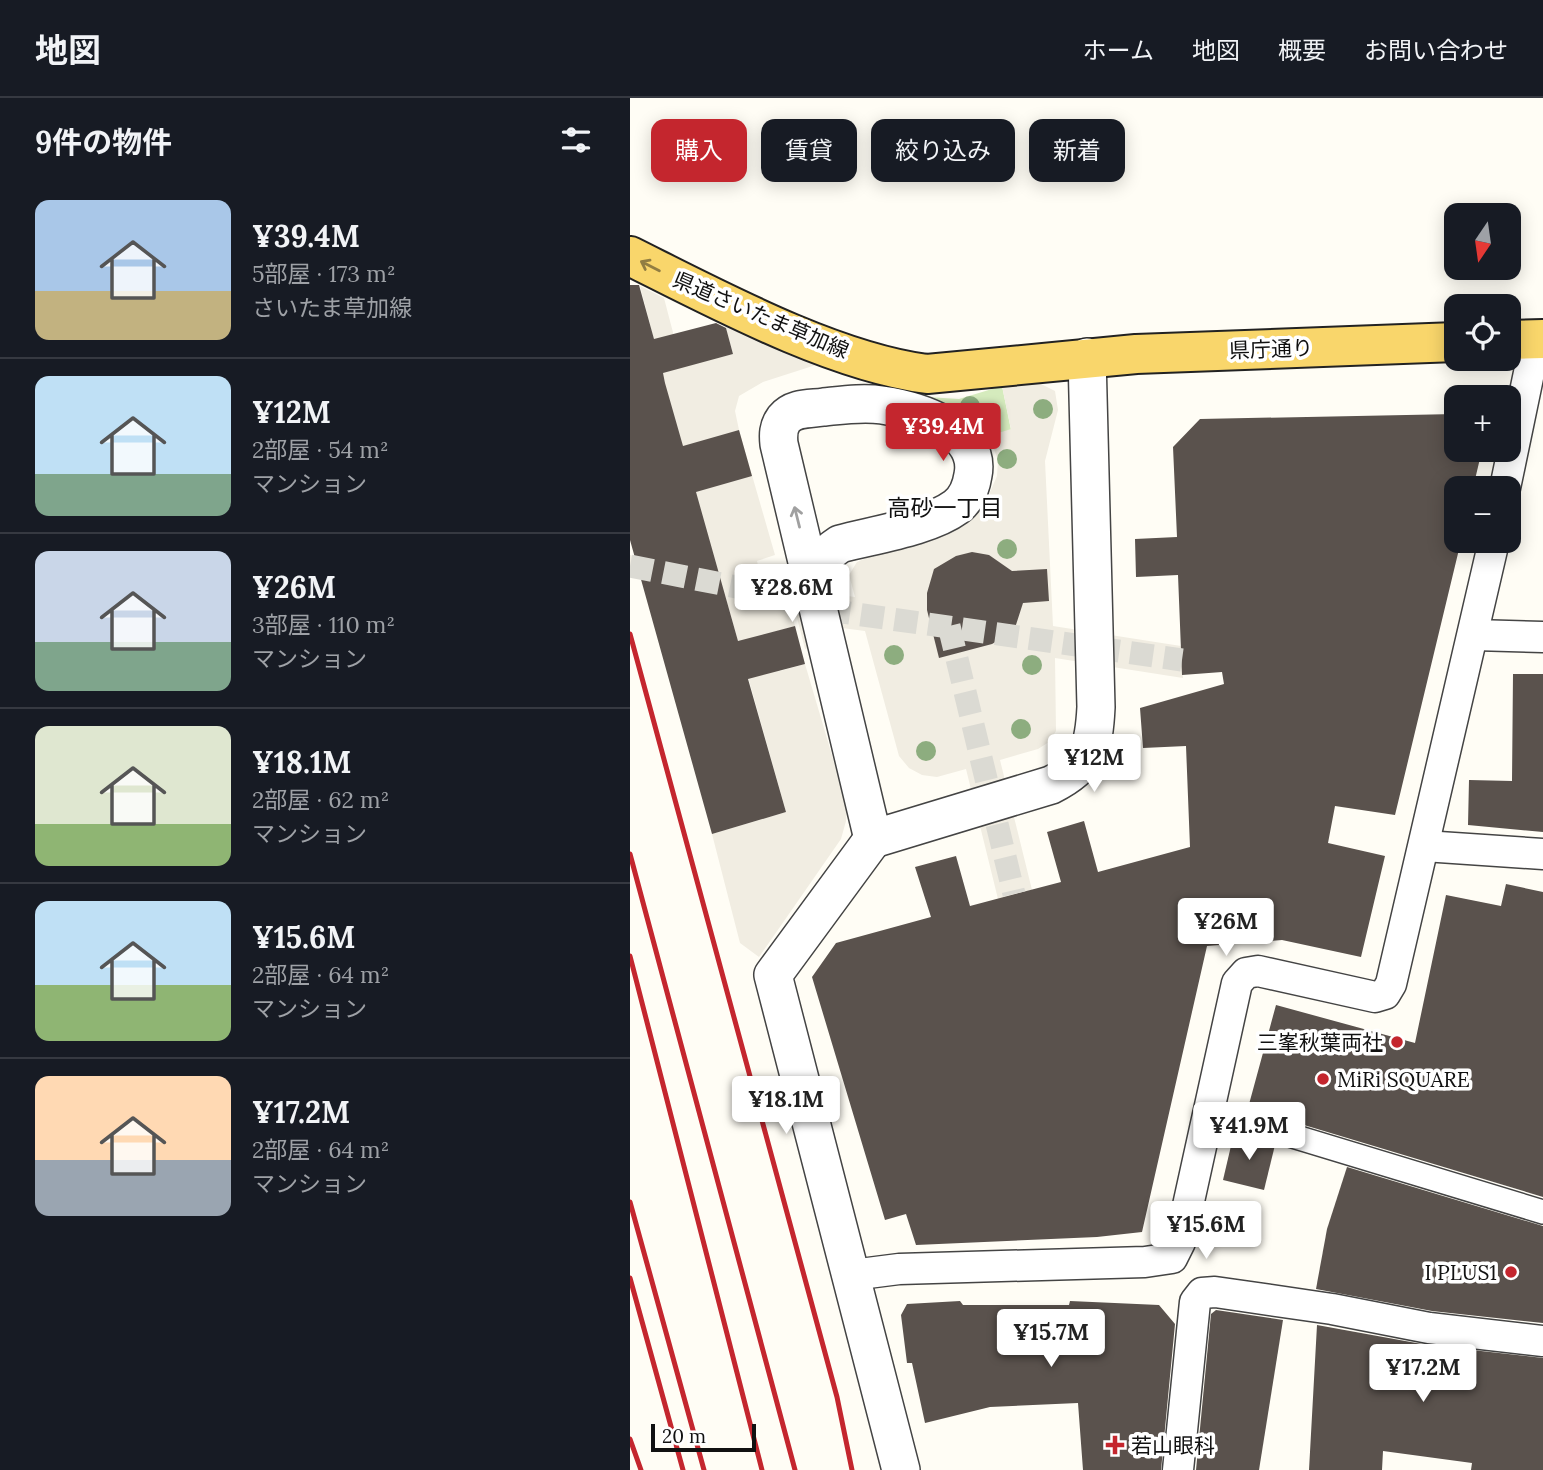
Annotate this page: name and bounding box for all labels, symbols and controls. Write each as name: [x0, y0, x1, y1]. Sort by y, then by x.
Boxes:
text: 地図: [35, 29, 101, 71]
text: ホーム: [1083, 35, 1154, 66]
text: 地図: [1192, 35, 1240, 66]
text: 概要: [1278, 35, 1326, 66]
text: お問い合わせ: [1364, 35, 1508, 66]
chip: 購入: [651, 119, 747, 182]
chip: 賃貸: [761, 119, 857, 182]
chip: 絞り込み: [871, 119, 1015, 182]
chip: 新着: [1029, 119, 1125, 182]
icon: filters: [557, 121, 595, 159]
text: 9件の物件: [35, 123, 172, 161]
north arrow: [1444, 203, 1521, 280]
map controls: [1444, 203, 1521, 553]
text: ¥39.4M: [252, 217, 360, 255]
icon: home: [91, 228, 175, 312]
text: 5部屋 · 173 m²: [252, 259, 396, 288]
one-way arrow: [640, 259, 661, 273]
street label: 県道さいたま草加線: [669, 266, 853, 364]
text: さいたま草加線: [252, 293, 412, 322]
button: locate: [1444, 294, 1521, 371]
street label: 県庁通り: [1229, 334, 1313, 364]
button: +: [1444, 385, 1521, 462]
text: ¥12M: [252, 393, 331, 431]
icon: home: [91, 404, 175, 488]
pin: ¥39.4M: [886, 404, 1000, 463]
text: ¥39.4M: [902, 411, 984, 440]
text: 2部屋 · 54 m²: [252, 435, 389, 464]
text: マンション: [252, 469, 367, 498]
button: −: [1444, 476, 1521, 553]
district label: 高砂一丁目: [888, 493, 1003, 522]
one-way arrow: [790, 506, 803, 529]
pin: ¥28.6M: [735, 564, 849, 624]
text: ¥26M: [252, 568, 336, 606]
text: ¥28.6M: [751, 572, 833, 601]
icon: home: [91, 579, 175, 663]
text: 3部屋 · 110 m²: [252, 610, 395, 639]
text: マンション: [252, 644, 367, 673]
pin: ¥12M: [1053, 734, 1135, 794]
text: ¥12M: [1064, 742, 1124, 771]
text: ¥18.1M: [252, 743, 351, 781]
icon: home: [91, 754, 175, 838]
text: 2部屋 · 62 m²: [252, 785, 389, 814]
text: マンション: [252, 819, 367, 848]
pin: ¥26M: [1185, 898, 1267, 958]
text: ¥26M: [1194, 906, 1258, 935]
text: ¥15.6M: [252, 918, 355, 956]
icon: home: [91, 929, 175, 1013]
text: 2部屋 · 64 m²: [252, 960, 389, 989]
text: マンション: [252, 994, 367, 1023]
place label: 三峯秋葉両社: [1257, 1029, 1383, 1056]
marker: 三峯秋葉両社: [1389, 1034, 1405, 1050]
place label: MiRi SQUARE: [1337, 1066, 1470, 1093]
marker: MiRi SQUARE: [1315, 1071, 1331, 1087]
pin: ¥18.1M: [729, 1076, 843, 1136]
text: ¥18.1M: [748, 1084, 824, 1113]
text: ¥17.2M: [252, 1093, 350, 1131]
pin: ¥41.9M: [1192, 1102, 1306, 1162]
icon: home: [91, 1104, 175, 1188]
text: ¥41.9M: [1209, 1110, 1289, 1139]
text: 2部屋 · 64 m²: [252, 1135, 389, 1164]
text: マンション: [252, 1169, 367, 1198]
pin: ¥15.6M: [1149, 1202, 1263, 1261]
text: ¥15.6M: [1166, 1209, 1246, 1238]
place label: I PLUS1: [1425, 1259, 1497, 1286]
marker: I PLUS1: [1503, 1264, 1519, 1280]
pin: ¥15.7M: [994, 1310, 1108, 1369]
text: ¥15.7M: [1013, 1317, 1089, 1346]
pin: ¥17.2M: [1366, 1344, 1480, 1404]
text: ¥17.2M: [1385, 1352, 1461, 1381]
scale bar: [651, 1421, 756, 1453]
text: 20 m: [662, 1424, 706, 1448]
place label: 若山眼科: [1131, 1432, 1215, 1459]
marker: 若山眼科: [1105, 1435, 1125, 1455]

